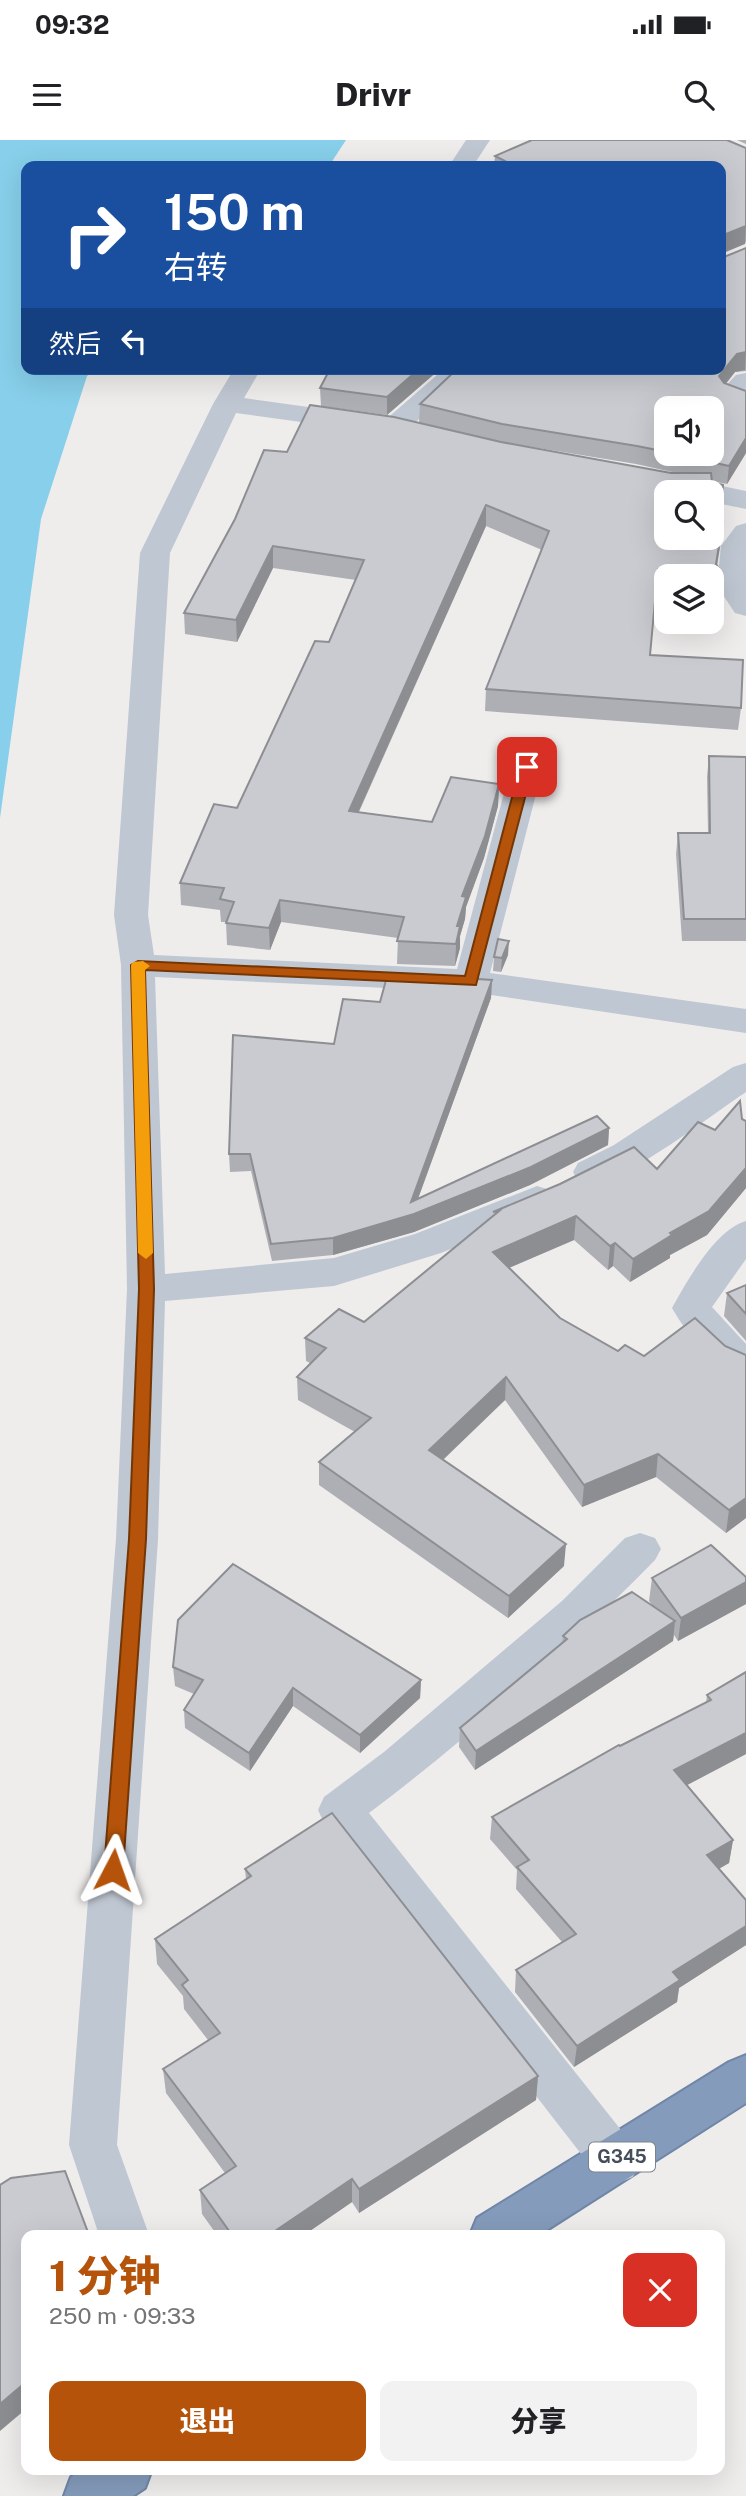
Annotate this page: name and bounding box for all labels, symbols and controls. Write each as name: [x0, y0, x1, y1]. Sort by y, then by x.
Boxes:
text: 09:32: [35, 9, 110, 40]
icon: menu: [28, 76, 66, 114]
text: Drivr: [335, 76, 411, 113]
icon: search: [680, 76, 718, 114]
text: 150 m: [164, 183, 305, 241]
icon: right: [49, 189, 140, 280]
text: 右转: [164, 249, 228, 286]
icon: left: [115, 322, 153, 360]
text: 然后: [49, 328, 101, 359]
map controls: [654, 396, 724, 634]
button: sound: [654, 396, 724, 466]
button: search: [654, 480, 724, 550]
button: layers: [654, 564, 724, 634]
pin: [497, 737, 557, 797]
icon: arrive: [508, 748, 546, 786]
position arrow: [76, 1833, 150, 1907]
road number: G345: [589, 2143, 655, 2172]
text: 1 分钟: [49, 2251, 161, 2300]
button: close: [623, 2253, 697, 2327]
text: 250 m · 09:33: [49, 2302, 196, 2329]
button: 退出: [49, 2381, 366, 2461]
button: 分享: [380, 2381, 697, 2461]

